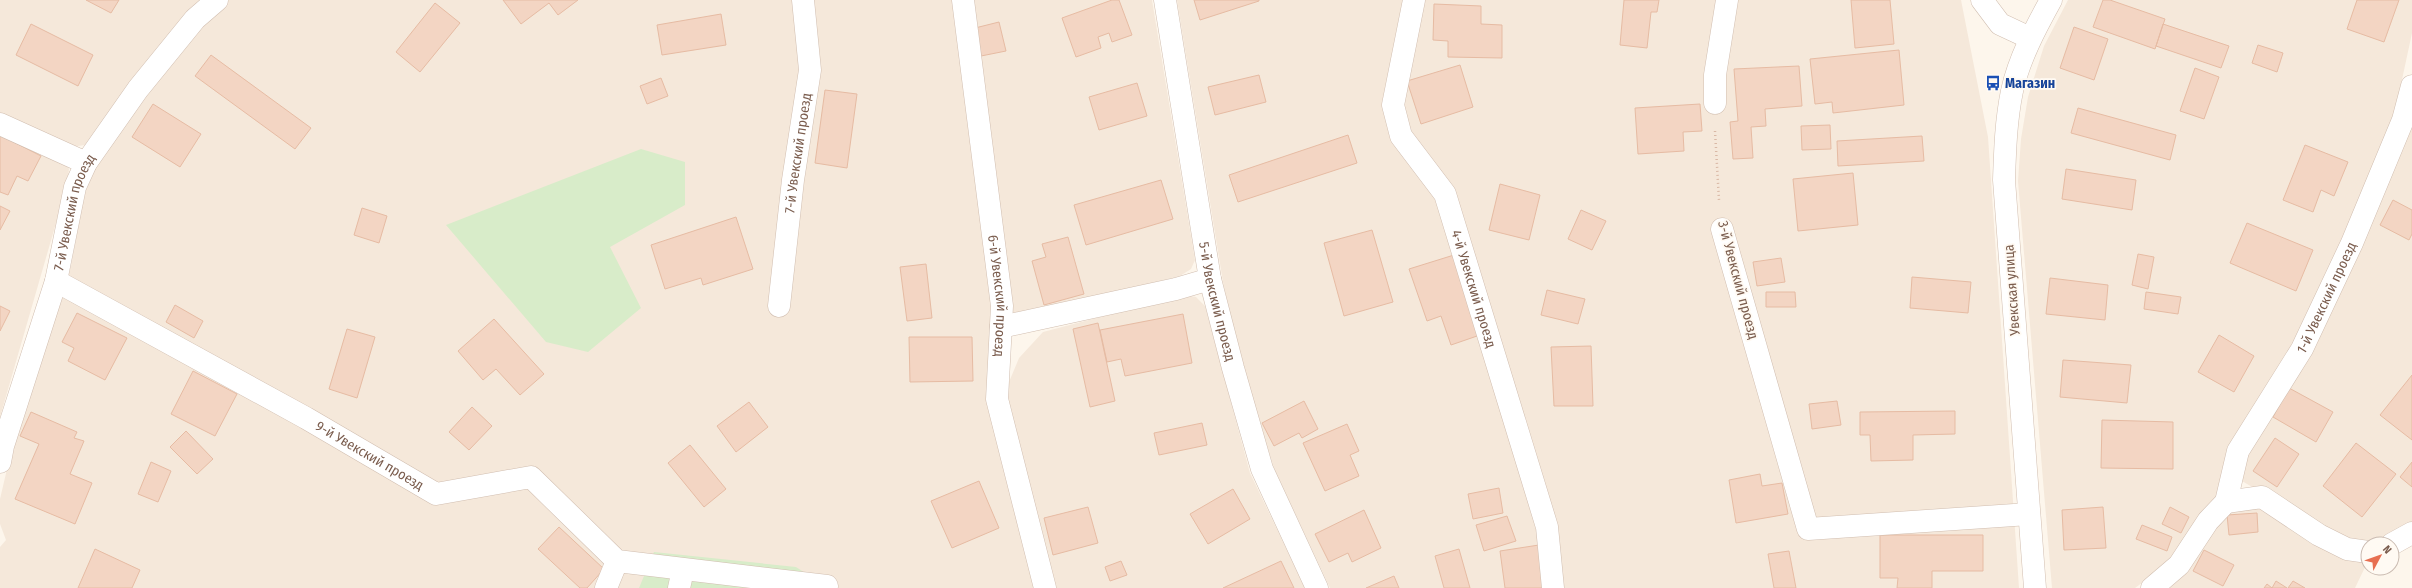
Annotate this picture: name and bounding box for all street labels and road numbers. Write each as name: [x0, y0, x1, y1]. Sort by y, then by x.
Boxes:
street label: 7-й Увекский проезд: [781, 92, 815, 214]
street label: 7-й Увекский проезд: [50, 150, 99, 272]
street label: 3-й Увекский проезд: [1714, 219, 1762, 341]
street label: 4-й Увекский проезд: [1448, 228, 1500, 350]
street label: 6-й Увекский проезд: [984, 234, 1011, 357]
street label: 1-й Увекский проезд: [2293, 239, 2360, 357]
street label: 5-й Увекский проезд: [1196, 240, 1239, 363]
street label: Увекская улица: [2000, 244, 2024, 337]
street label: 9-й Увекский проезд: [313, 417, 427, 494]

